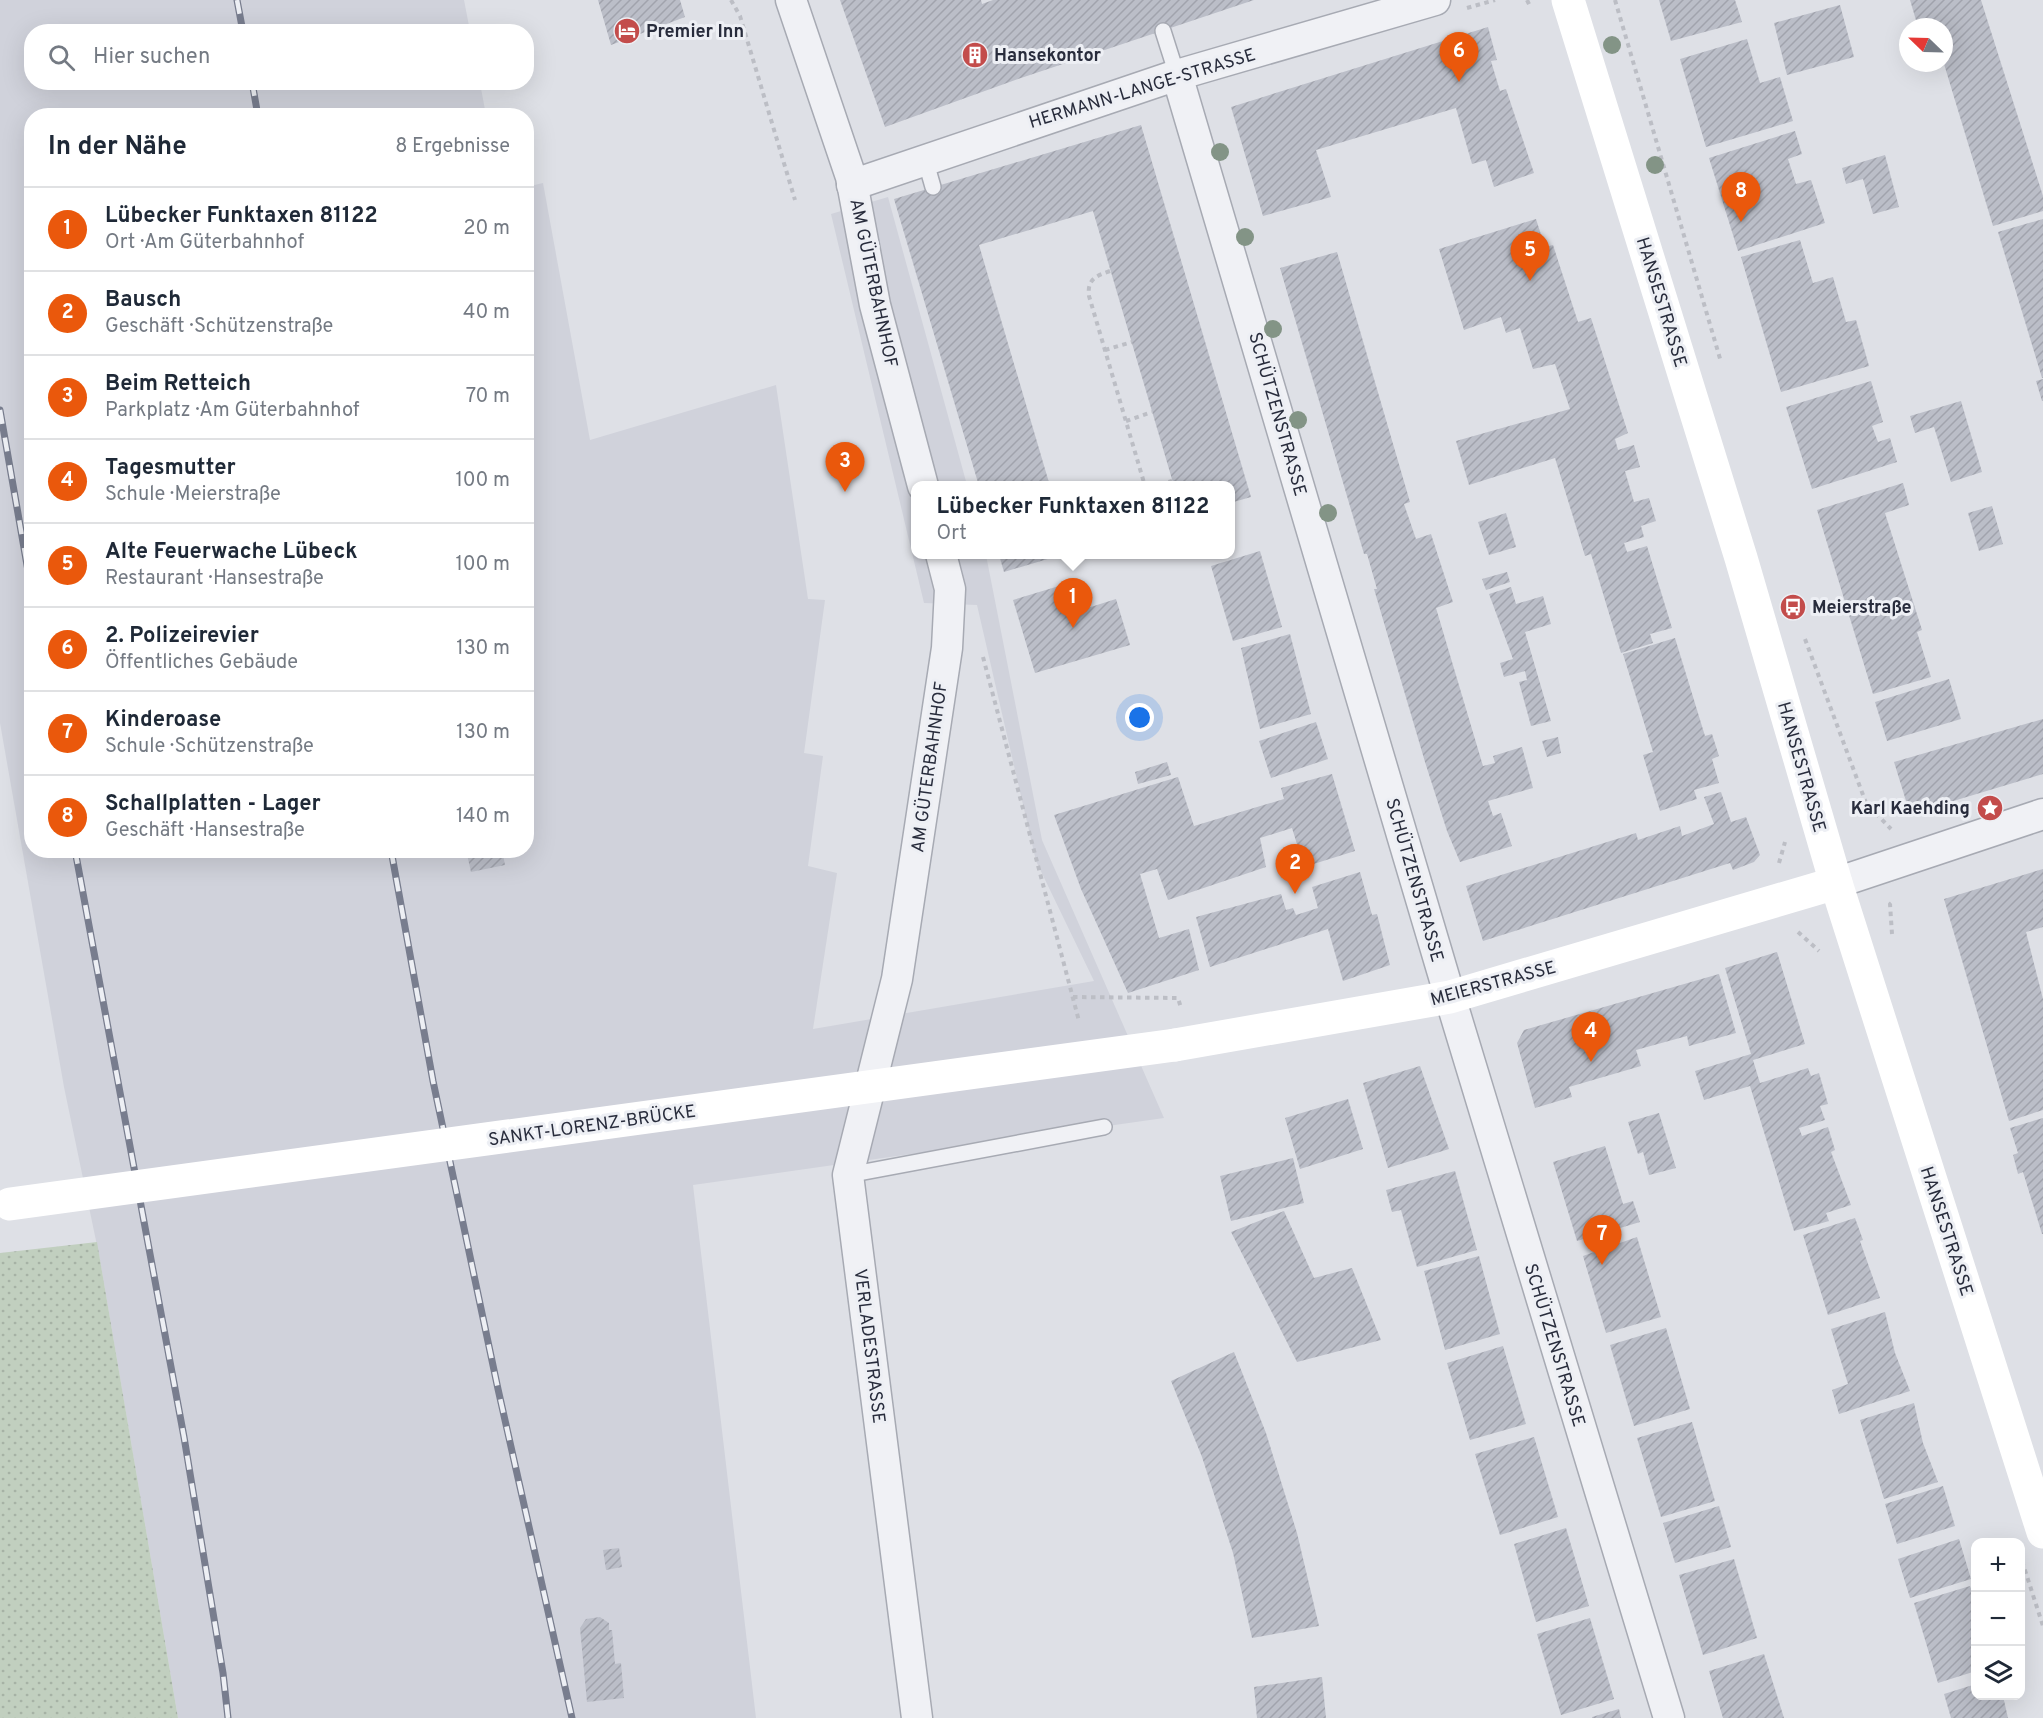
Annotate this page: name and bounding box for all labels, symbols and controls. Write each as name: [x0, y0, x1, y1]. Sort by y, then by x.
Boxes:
hotel icon: Premier Inn: [612, 16, 642, 46]
north arrow: [1899, 18, 1953, 72]
place label: Premier Inn: [646, 21, 744, 44]
search box: [24, 24, 534, 90]
pin: 6: [1440, 32, 1478, 82]
building icon: Hansekontor: [960, 40, 990, 70]
icon: search: [45, 41, 78, 74]
text: Hier suchen: [93, 44, 210, 71]
street label: HERMANN-LANGE-STRASSE: [1026, 44, 1258, 135]
place label: Hansekontor: [994, 45, 1102, 68]
text: In der Nähe: [48, 131, 187, 164]
text: 8 Ergebnisse: [395, 134, 510, 160]
pin: 8: [1722, 172, 1760, 222]
street label: AM GÜTERBAHNHOF: [843, 196, 904, 370]
text: Lübecker Funktaxen 81122: [105, 203, 378, 230]
text: 1: [64, 216, 72, 242]
text: 20 m: [463, 216, 510, 242]
text: Ort · Am Güterbahnhof: [105, 230, 304, 256]
pin: 5: [1510, 232, 1550, 281]
street label: HANSESTRASSE: [1630, 235, 1691, 370]
text: Bausch: [105, 287, 181, 314]
text: 2: [61, 300, 74, 326]
text: 40 m: [463, 300, 510, 326]
text: Geschäft · Schützenstraße: [105, 314, 333, 340]
street label: SCHÜTZENSTRASSE: [1242, 329, 1313, 499]
text: Beim Retteich: [105, 371, 251, 398]
text: 3: [62, 384, 74, 410]
text: 70 m: [466, 384, 510, 410]
text: Parkplatz · Am Güterbahnhof: [105, 398, 360, 424]
pin: 3: [826, 442, 864, 492]
text: Tagesmutter: [105, 455, 236, 482]
text: 4: [61, 468, 74, 494]
text: 100 m: [455, 468, 510, 494]
popup: [911, 481, 1235, 559]
text: Schule · Meierstraße: [105, 482, 281, 508]
text: Lübecker Funktaxen 81122: [937, 494, 1209, 521]
text: Ort: [937, 521, 967, 547]
text: Alte Feuerwache Lübeck: [105, 539, 358, 566]
text: 5: [61, 552, 74, 578]
text: 100 m: [455, 552, 510, 578]
text: Restaurant · Hansestraße: [105, 566, 324, 592]
pin: 1: [1054, 578, 1092, 628]
bus stop icon: Meierstraße: [1778, 592, 1808, 622]
place label: Meierstraße: [1812, 597, 1912, 620]
text: 2. Polizeirevier: [105, 623, 259, 650]
text: 6: [61, 636, 74, 662]
text: 130 m: [456, 636, 510, 662]
text: Öffentliches Gebäude: [105, 650, 298, 676]
street label: AM GÜTERBAHNHOF: [905, 680, 954, 854]
street label: HANSESTRASSE: [1771, 699, 1830, 835]
your location: [1125, 703, 1154, 732]
text: Kinderoase: [105, 707, 221, 734]
text: 7: [62, 720, 73, 746]
text: 130 m: [456, 720, 510, 746]
text: Schule · Schützenstraße: [105, 734, 314, 760]
text: Schallplatten - Lager: [105, 791, 321, 818]
place icon: Karl Kaehding: [1975, 793, 2005, 823]
street label: SCHÜTZENSTRASSE: [1379, 795, 1450, 965]
place label: Karl Kaehding: [1851, 798, 1970, 821]
text: 8: [61, 804, 74, 830]
text: 140 m: [456, 804, 510, 830]
text: Geschäft · Hansestraße: [105, 818, 305, 844]
pin: 2: [1276, 844, 1314, 894]
street label: MEIERSTRASSE: [1428, 957, 1559, 1012]
pin: 4: [1572, 1012, 1610, 1062]
street label: SANKT-LORENZ-BRÜCKE: [487, 1099, 697, 1152]
street label: HANSESTRASSE: [1914, 1164, 1977, 1299]
pin: 7: [1582, 1216, 1622, 1265]
street label: SCHÜTZENSTRASSE: [1518, 1260, 1591, 1430]
street label: VERLADESTRASSE: [848, 1268, 889, 1425]
map controls: [1971, 1538, 2025, 1700]
button: +: [1971, 1538, 2025, 1592]
button: −: [1971, 1592, 2025, 1646]
button: layers: [1971, 1646, 2025, 1700]

